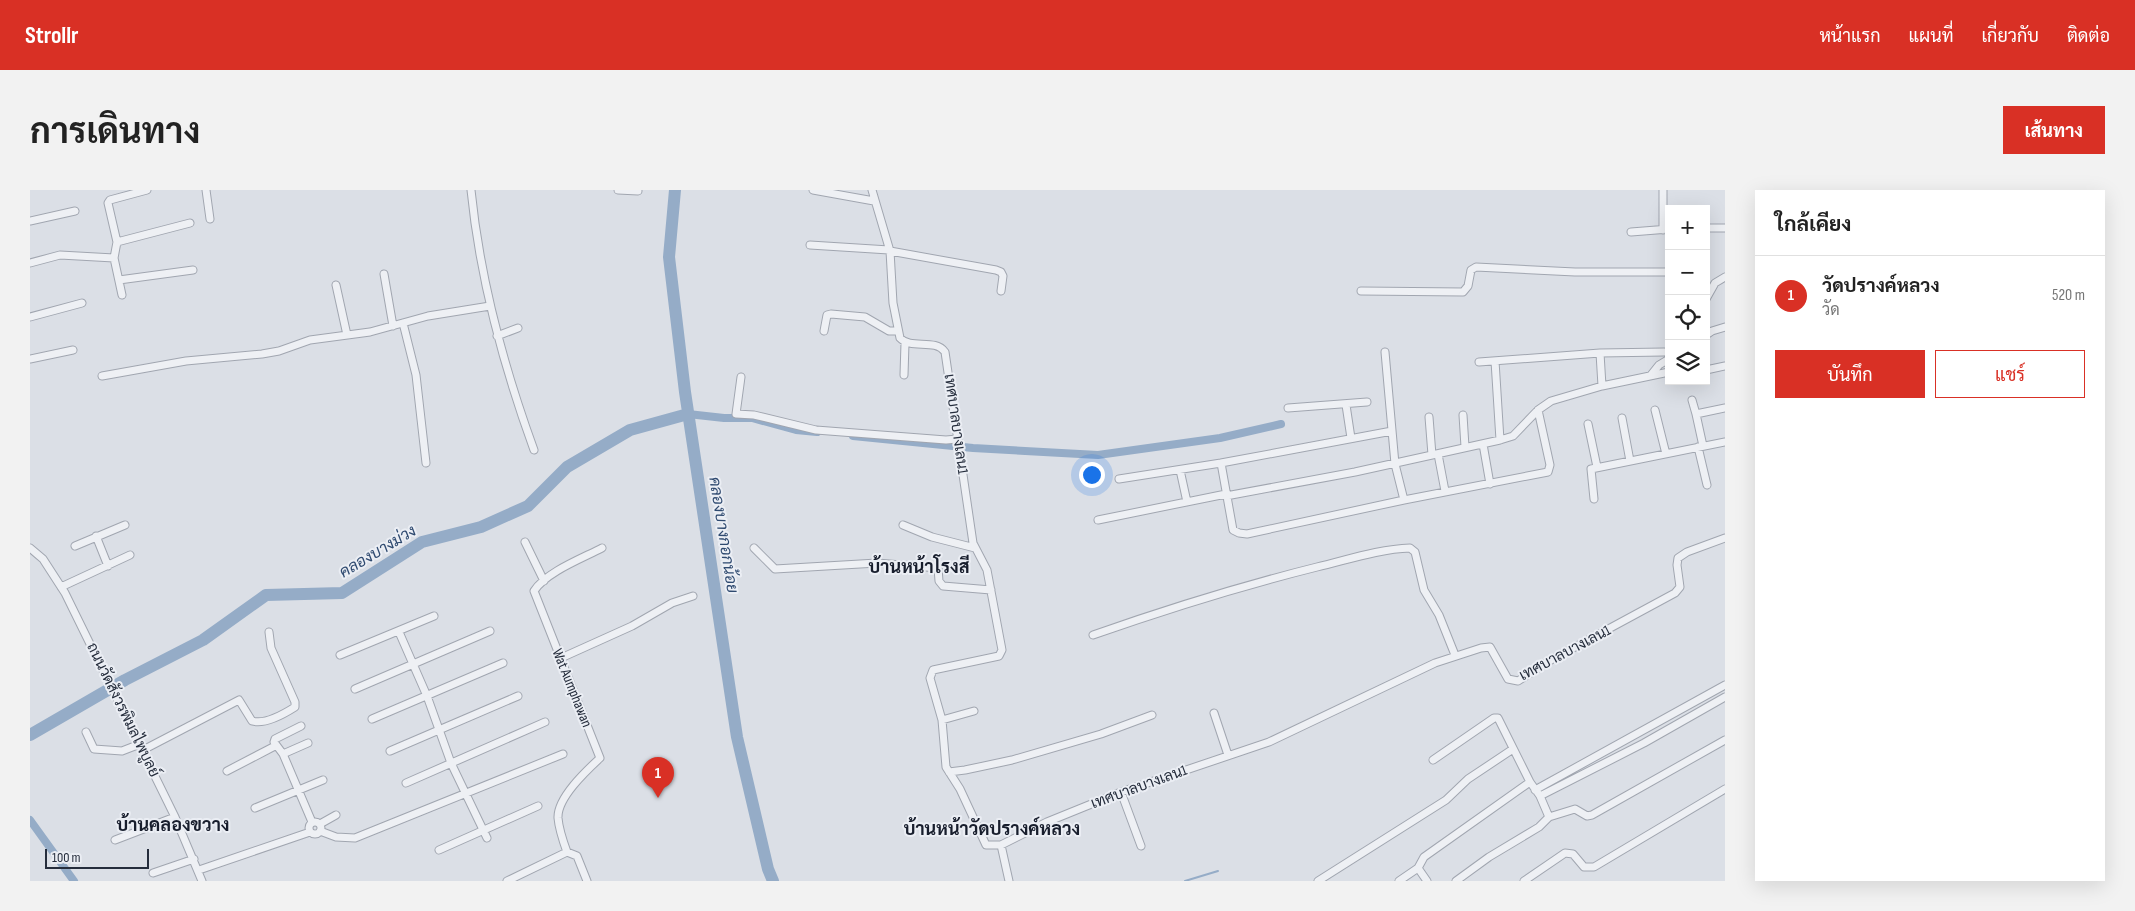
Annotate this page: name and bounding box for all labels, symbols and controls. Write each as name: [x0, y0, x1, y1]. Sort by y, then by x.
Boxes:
text: Strollr: [25, 21, 79, 50]
text: หน้าแรก: [1819, 26, 1881, 47]
text: แผนที่: [1909, 26, 1953, 47]
text: เกี่ยวกับ: [1981, 26, 2039, 47]
text: ติดต่อ: [2067, 26, 2110, 47]
button: เส้นทาง: [2003, 106, 2105, 154]
text: การเดินทาง: [30, 111, 200, 154]
map controls: [1665, 205, 1710, 385]
button: +: [1665, 205, 1710, 250]
text: ใกล้เคียง: [1775, 212, 1851, 237]
button: −: [1665, 250, 1710, 295]
text: วัดปรางค์หลวง: [1822, 275, 1940, 298]
text: 1: [1788, 286, 1794, 305]
text: 520 m: [2052, 286, 2085, 305]
button: locate: [1665, 295, 1710, 340]
text: วัด: [1822, 301, 1840, 320]
button: layers: [1665, 340, 1710, 385]
button: บันทึก: [1775, 350, 1925, 398]
button: แชร์: [1935, 350, 2085, 398]
street label: เทศบาลบางเลน1: [940, 373, 973, 476]
your location: [1079, 462, 1105, 488]
water label: คลองบางกอกน้อย: [704, 475, 745, 595]
water label: คลองบางม่วง: [335, 520, 420, 582]
district label: บ้านหน้าโรงสี: [869, 554, 970, 578]
street label: เทศบาลบางเลน1: [1516, 621, 1615, 685]
street label: ถนนวัดสังวรพิมลไพบูลย์: [82, 639, 165, 780]
street label: Wat Aumphawan: [548, 646, 596, 730]
pin: 1: [642, 757, 674, 798]
street label: เทศบาลบางเลน1: [1088, 761, 1190, 813]
district label: บ้านคลองขวาง: [117, 813, 230, 836]
district label: บ้านหน้าวัดปรางค์หลวง: [904, 816, 1080, 840]
scale bar: [45, 846, 149, 869]
text: 100 m: [52, 849, 81, 866]

